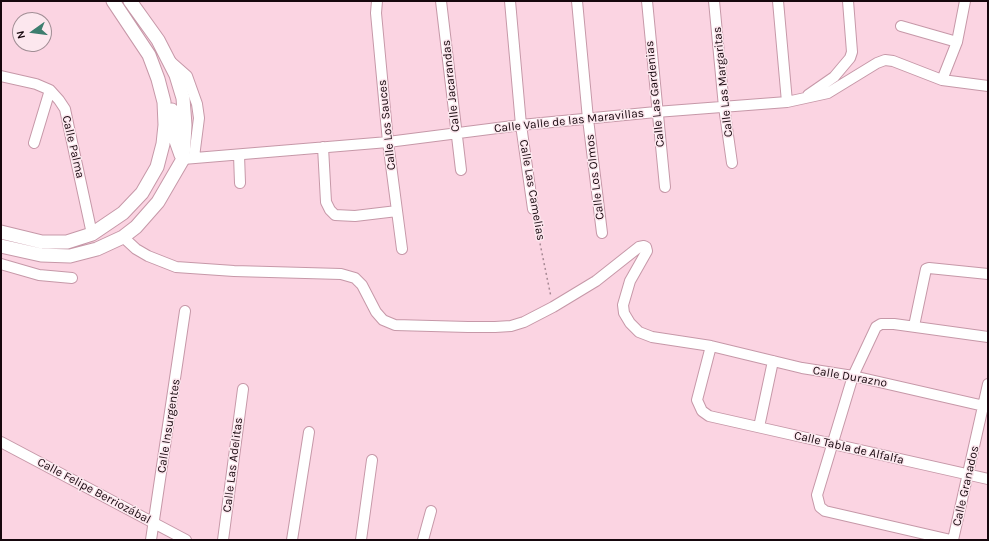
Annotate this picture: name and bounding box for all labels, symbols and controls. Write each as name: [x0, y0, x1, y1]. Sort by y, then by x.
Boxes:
north arrow: [12, 12, 52, 52]
street label: Calle Las Margaritas: [710, 26, 736, 138]
text: N: [14, 29, 28, 40]
street label: Calle Jacarandas: [439, 39, 463, 133]
street label: Calle Las Gardenias: [642, 40, 668, 148]
street label: Calle Los Sauces: [375, 79, 399, 171]
street label: Calle Valle de las Maravillas: [493, 106, 645, 136]
street label: Calle Palma: [59, 114, 87, 180]
street label: Calle Los Olmos: [583, 133, 607, 221]
street label: Calle Las Camelias: [516, 138, 548, 242]
street label: Calle Durazno: [812, 363, 888, 391]
street label: Calle Insurgentes: [154, 378, 184, 474]
street label: Calle Las Adelitas: [220, 417, 246, 513]
street label: Calle Tabla de Alfalfa: [793, 428, 905, 468]
street label: Calle Granados: [950, 444, 982, 528]
street label: Calle Felipe Berriozábal: [35, 455, 153, 527]

